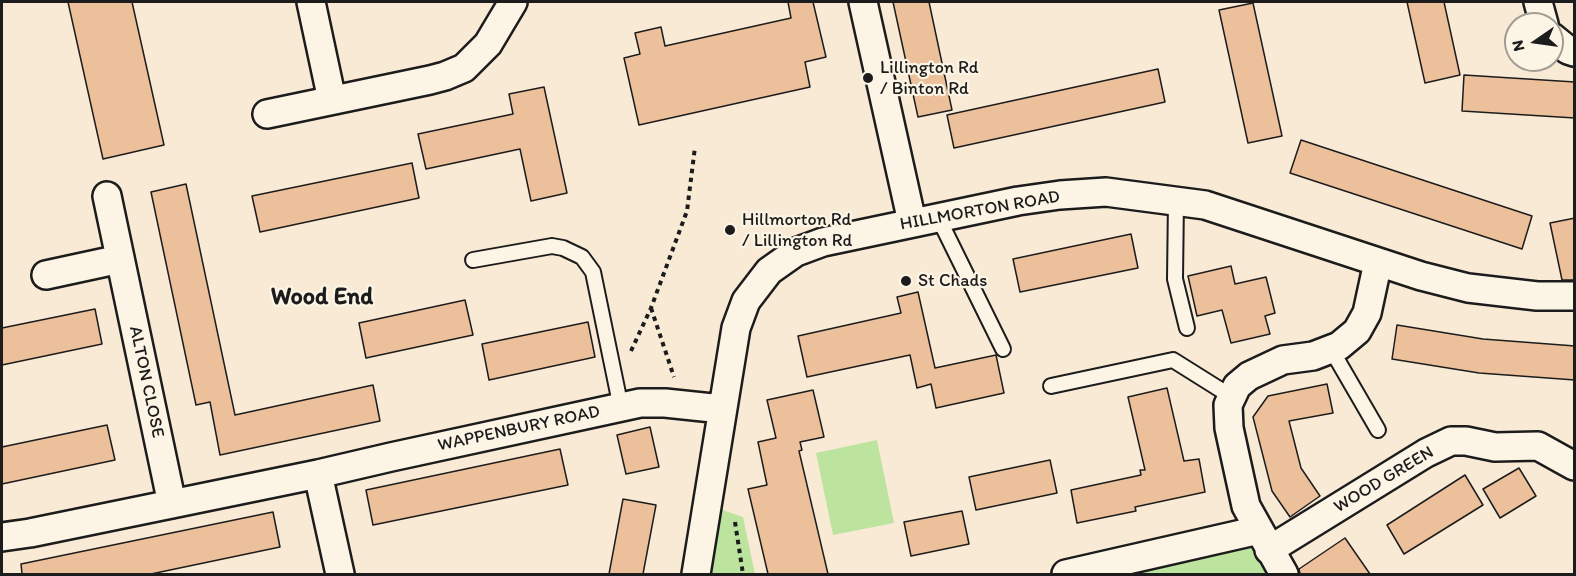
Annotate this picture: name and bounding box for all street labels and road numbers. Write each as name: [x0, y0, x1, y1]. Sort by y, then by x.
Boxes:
street label: HILLMORTON ROAD: [898, 186, 1062, 236]
street label: ALTON CLOSE: [124, 324, 168, 440]
street label: WAPPENBURY ROAD: [436, 401, 602, 457]
street label: WOOD GREEN: [1330, 442, 1438, 518]

